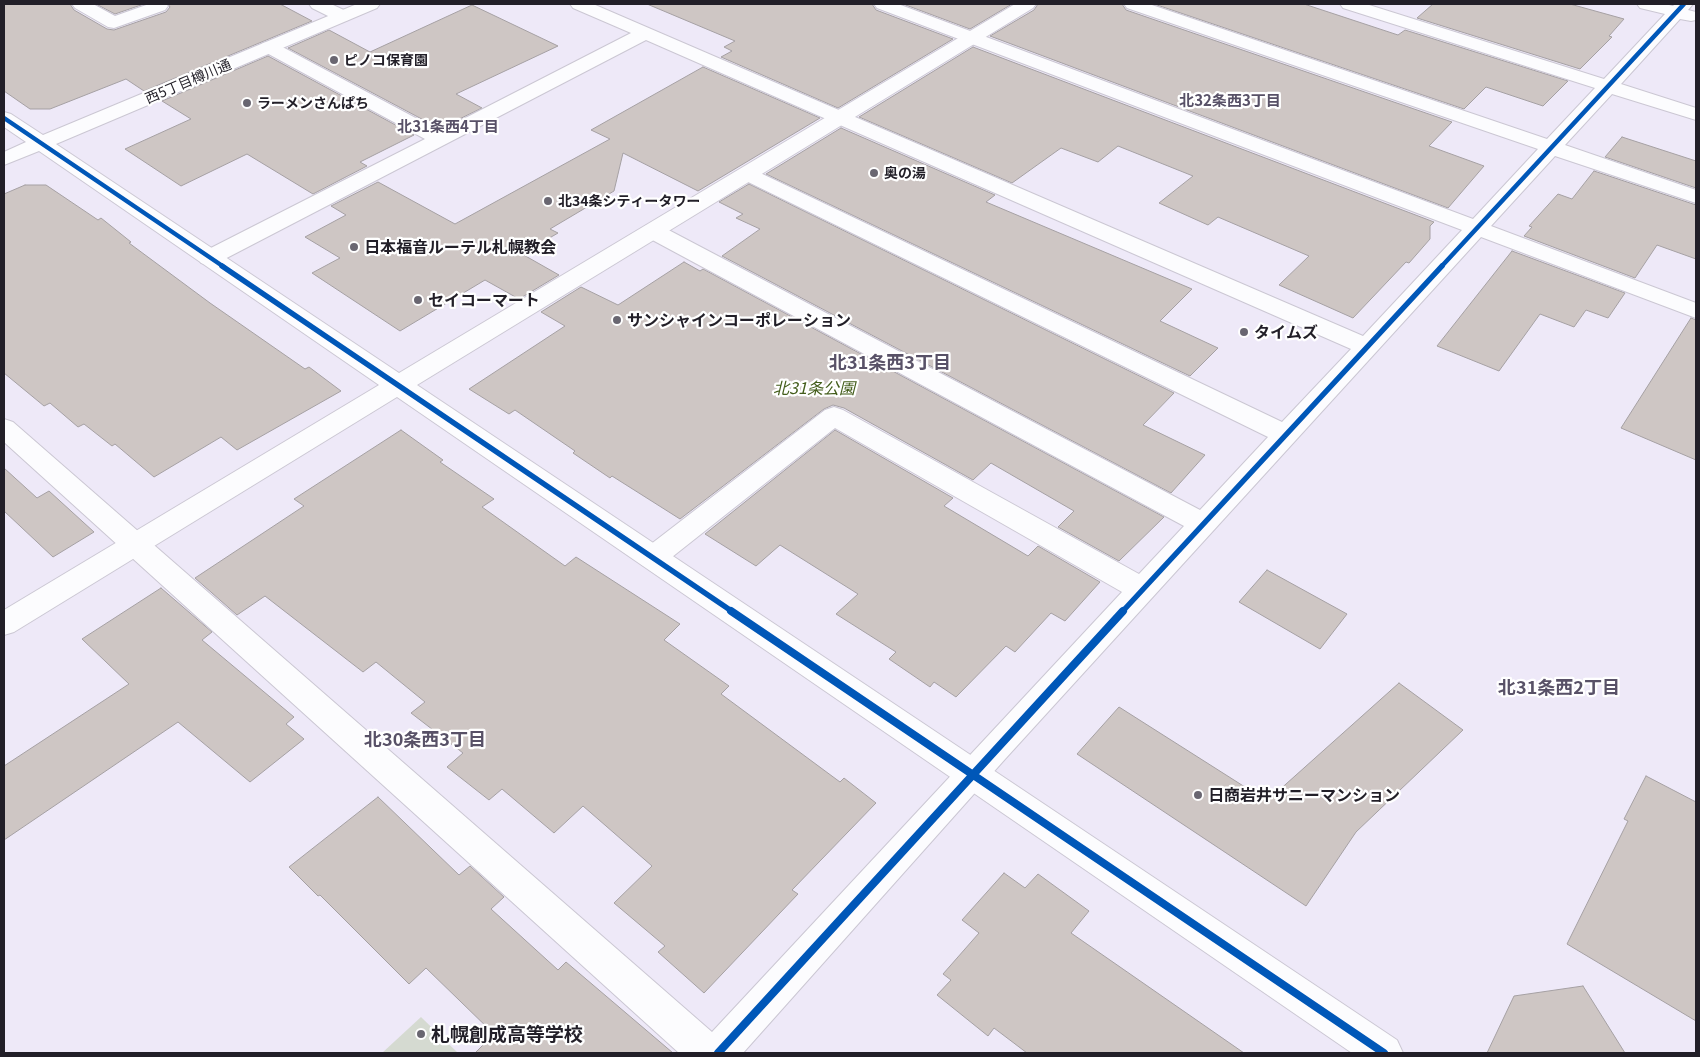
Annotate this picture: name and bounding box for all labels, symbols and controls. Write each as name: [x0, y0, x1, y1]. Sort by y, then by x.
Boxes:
place label: ピノコ保育園: [344, 52, 428, 68]
marker: ピノコ保育園: [328, 54, 340, 66]
street label: 西5丁目樽川通: [142, 55, 234, 107]
district label: 北32条西3丁目: [1179, 91, 1281, 109]
place label: ラーメンさんぱち: [257, 95, 369, 111]
marker: ラーメンさんぱち: [241, 97, 253, 109]
district label: 北31条西4丁目: [397, 117, 499, 135]
place label: 奥の湯: [884, 165, 926, 181]
marker: 奥の湯: [868, 167, 880, 179]
place label: 北34条シティータワー: [558, 193, 701, 209]
marker: 北34条シティータワー: [542, 195, 554, 207]
place label: 日本福音ルーテル札幌教会: [364, 237, 556, 257]
marker: 日本福音ルーテル札幌教会: [348, 241, 360, 253]
place label: セイコーマート: [428, 290, 540, 310]
marker: セイコーマート: [412, 294, 424, 306]
place label: サンシャインコーポレーション: [627, 310, 851, 330]
marker: サンシャインコーポレーション: [611, 314, 623, 326]
place label: タイムズ: [1254, 322, 1318, 342]
marker: タイムズ: [1238, 326, 1250, 338]
district label: 北31条西3丁目: [829, 351, 951, 373]
park label: 北31条公園: [773, 378, 855, 398]
district label: 北31条西2丁目: [1498, 676, 1620, 698]
district label: 北30条西3丁目: [364, 728, 486, 750]
place label: 日商岩井サニーマンション: [1208, 785, 1400, 805]
marker: 日商岩井サニーマンション: [1192, 789, 1204, 801]
place label: 札幌創成高等学校: [431, 1023, 583, 1045]
marker: 札幌創成高等学校: [415, 1028, 427, 1040]

